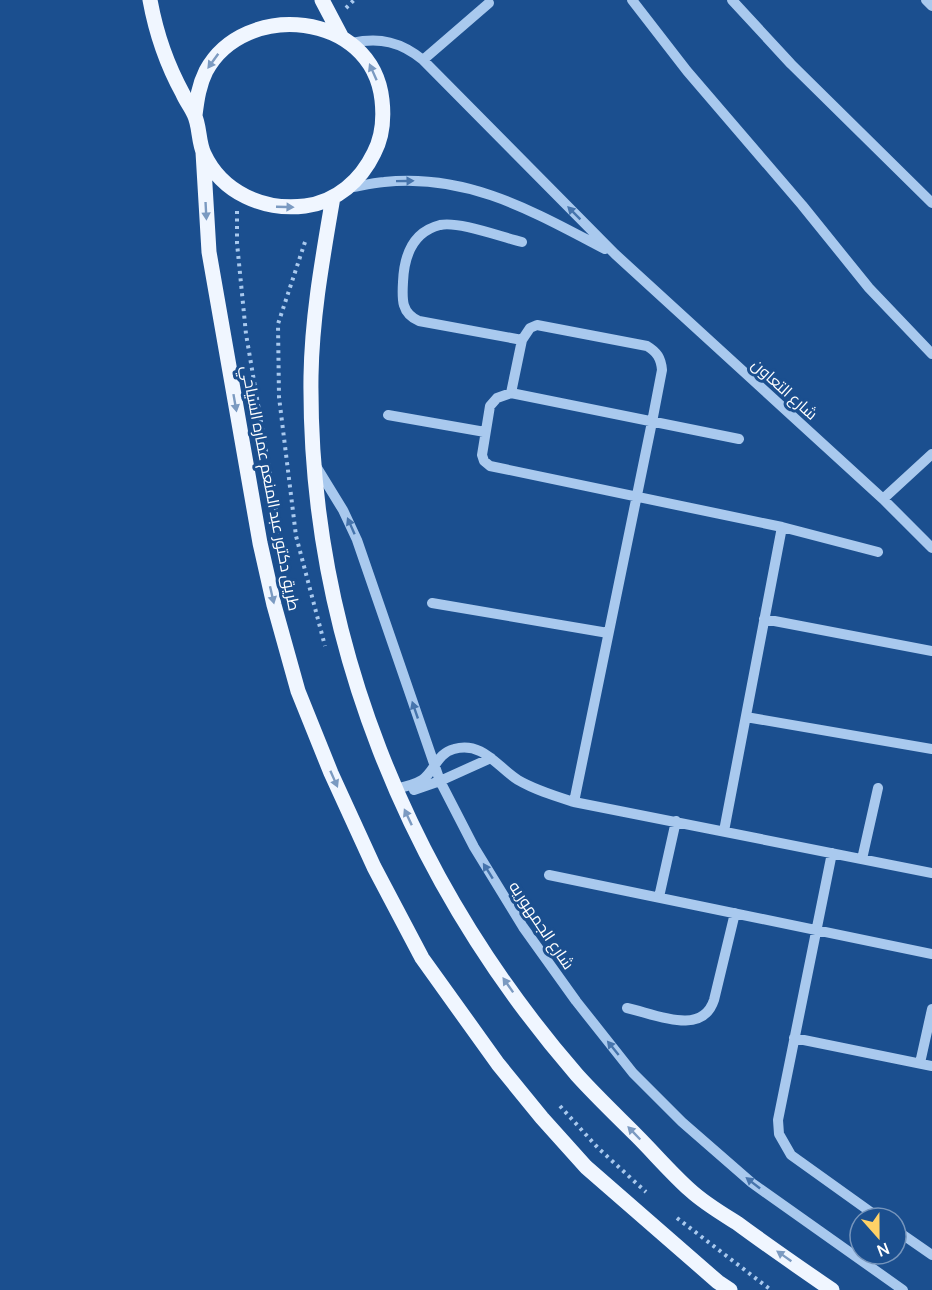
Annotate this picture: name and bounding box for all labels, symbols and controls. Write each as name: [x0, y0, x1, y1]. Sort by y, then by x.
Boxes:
one-way arrow: [207, 52, 219, 68]
one-way arrow: [368, 63, 378, 81]
one-way arrow: [396, 176, 415, 186]
one-way arrow: [202, 201, 211, 220]
one-way arrow: [276, 202, 295, 211]
one-way arrow: [567, 205, 581, 220]
street label: شارع التعاون: [747, 353, 823, 425]
street label: طريق دكتور عبد المنعم عماره السياحي: [233, 363, 306, 613]
one-way arrow: [231, 394, 240, 413]
one-way arrow: [346, 517, 356, 535]
one-way arrow: [267, 586, 277, 604]
one-way arrow: [410, 701, 419, 719]
one-way arrow: [330, 770, 340, 788]
one-way arrow: [404, 809, 413, 826]
one-way arrow: [483, 863, 494, 879]
street label: شارع الجمهوريه: [503, 876, 580, 974]
one-way arrow: [502, 977, 514, 993]
one-way arrow: [607, 1040, 619, 1055]
one-way arrow: [627, 1125, 641, 1140]
one-way arrow: [745, 1177, 760, 1189]
north arrow: [848, 1206, 908, 1266]
text: N: [874, 1238, 893, 1262]
one-way arrow: [776, 1250, 792, 1262]

